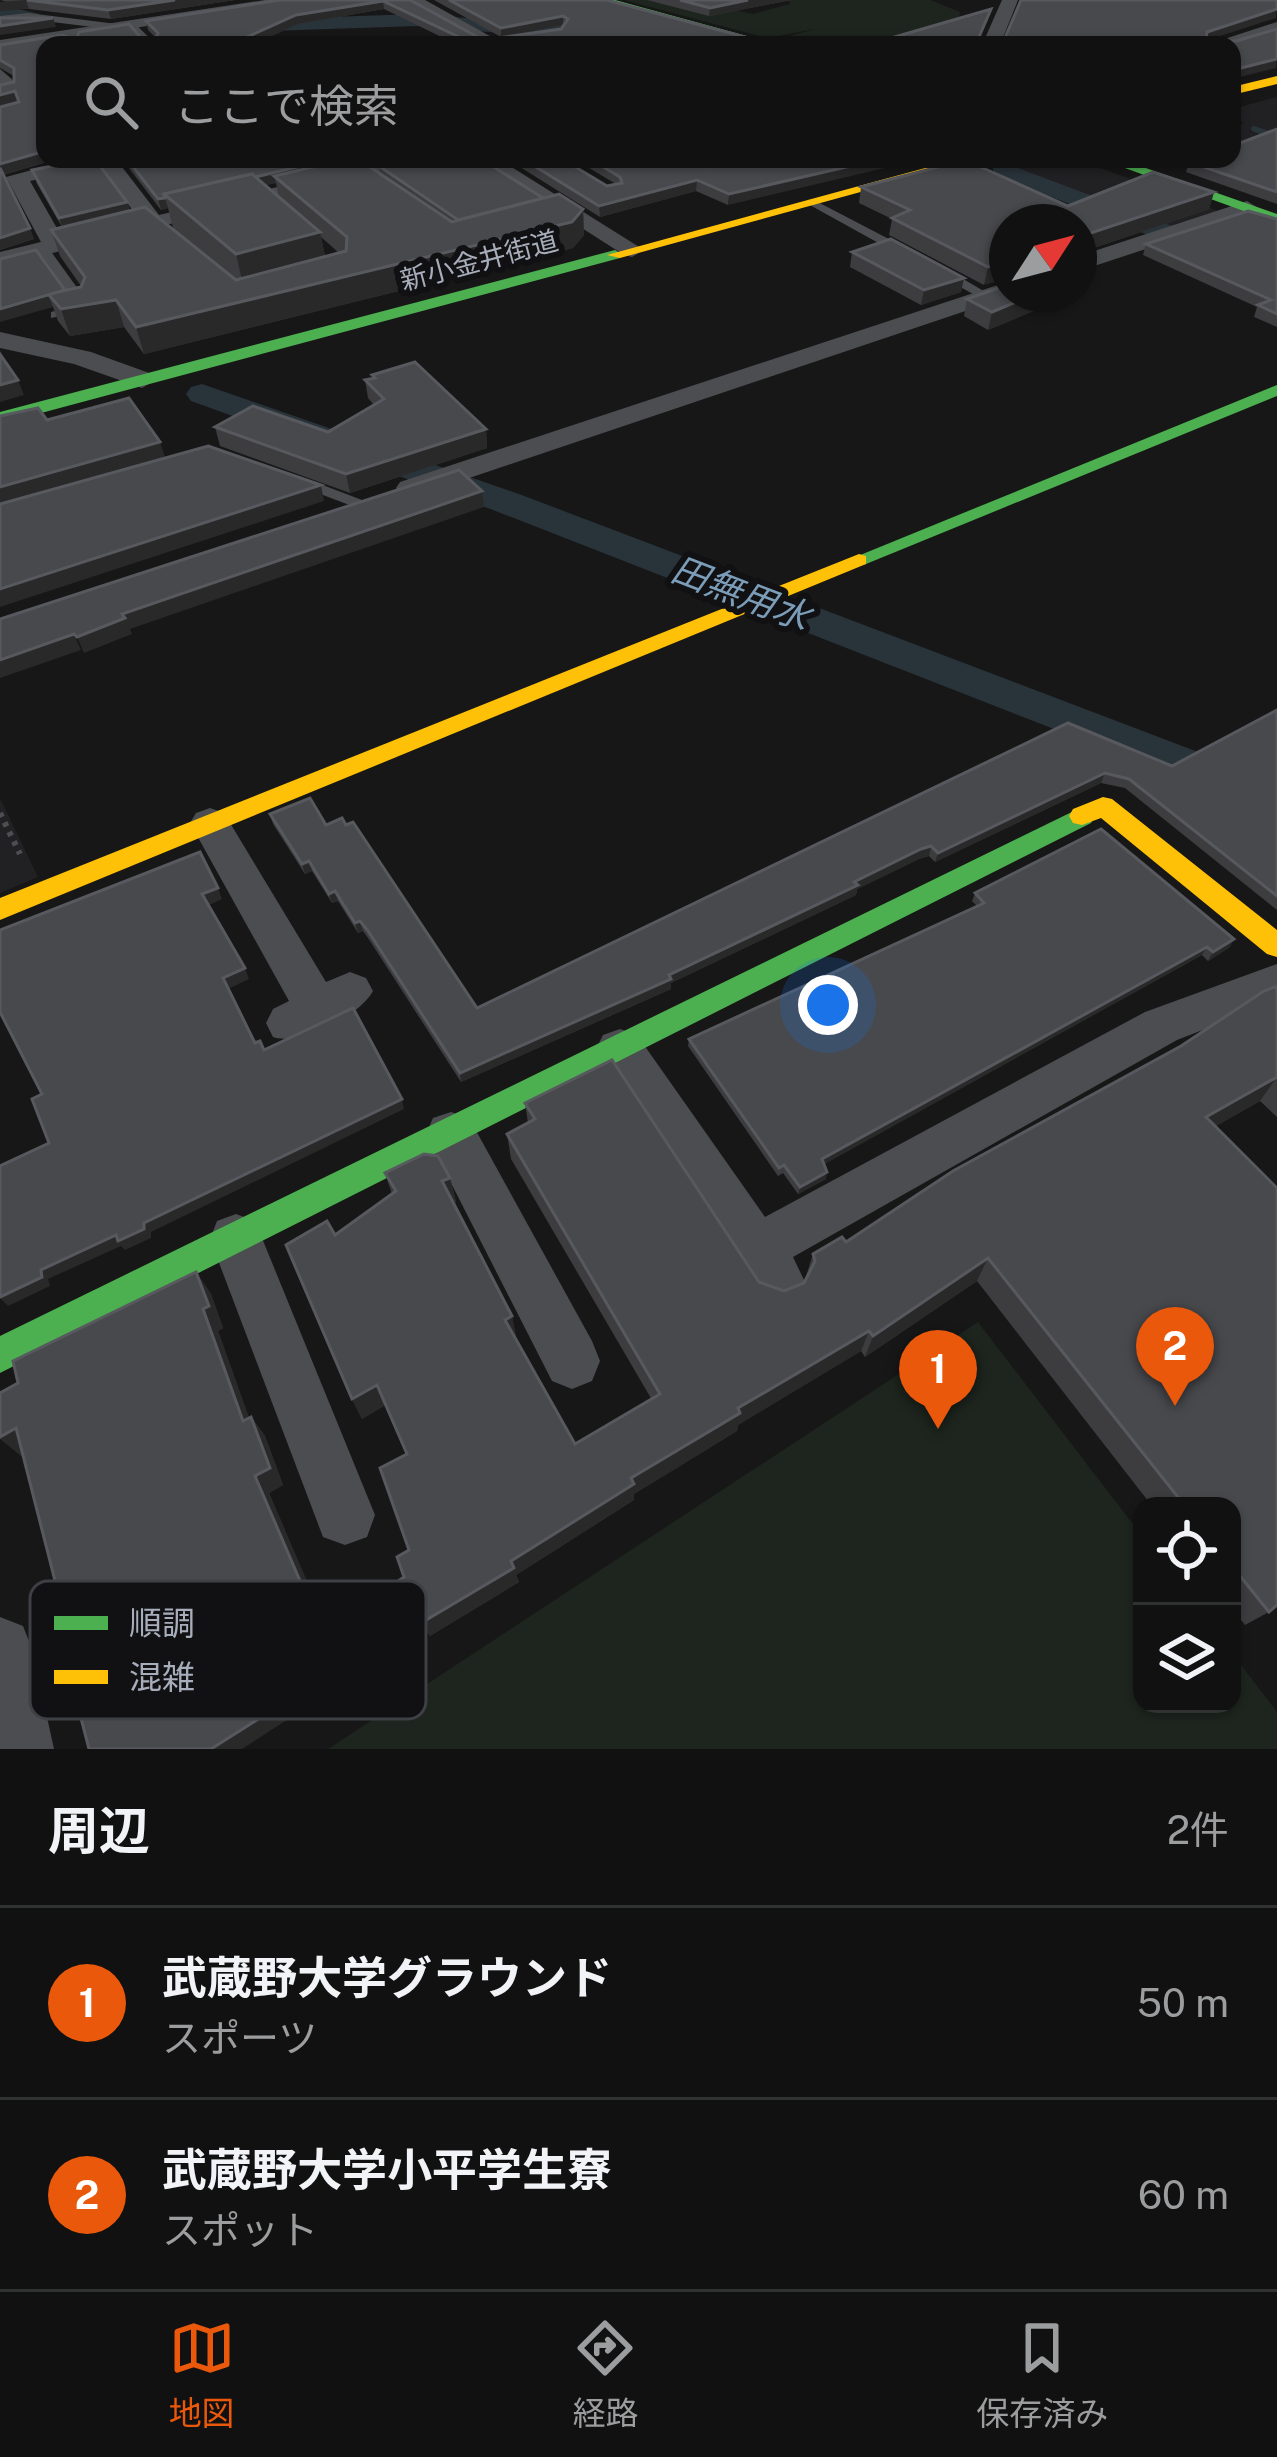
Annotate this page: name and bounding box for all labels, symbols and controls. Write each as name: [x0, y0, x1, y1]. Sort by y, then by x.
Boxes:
search box: [36, 36, 1241, 168]
icon: search: [78, 69, 144, 135]
text: ここで検索: [174, 79, 399, 132]
north arrow: [989, 204, 1097, 312]
street label: 新小金井街道: [397, 224, 561, 296]
water label: 田無用水: [666, 548, 819, 640]
your location: [798, 975, 858, 1035]
pin: 2: [1136, 1307, 1214, 1406]
pin: 1: [899, 1330, 977, 1429]
map controls: [1133, 1497, 1241, 1713]
button: locate: [1133, 1497, 1241, 1605]
legend: [30, 1581, 426, 1719]
text: 順調: [129, 1604, 195, 1642]
button: layers: [1133, 1605, 1241, 1713]
text: 混雑: [129, 1658, 195, 1696]
text: 周辺: [48, 1801, 150, 1860]
text: 2件: [1167, 1807, 1229, 1853]
text: 武蔵野大学グラウンド: [162, 1951, 612, 2004]
text: 1: [79, 1980, 95, 2026]
text: 50 m: [1137, 1980, 1229, 2026]
text: スポーツ: [162, 2015, 317, 2061]
text: 武蔵野大学小平学生寮: [162, 2143, 612, 2196]
text: 2: [75, 2172, 99, 2218]
text: 60 m: [1138, 2172, 1229, 2218]
text: スポット: [162, 2207, 318, 2253]
tab: 地図: [169, 2315, 235, 2435]
tab: 経路: [572, 2315, 638, 2435]
tab: 保存済み: [976, 2315, 1108, 2435]

